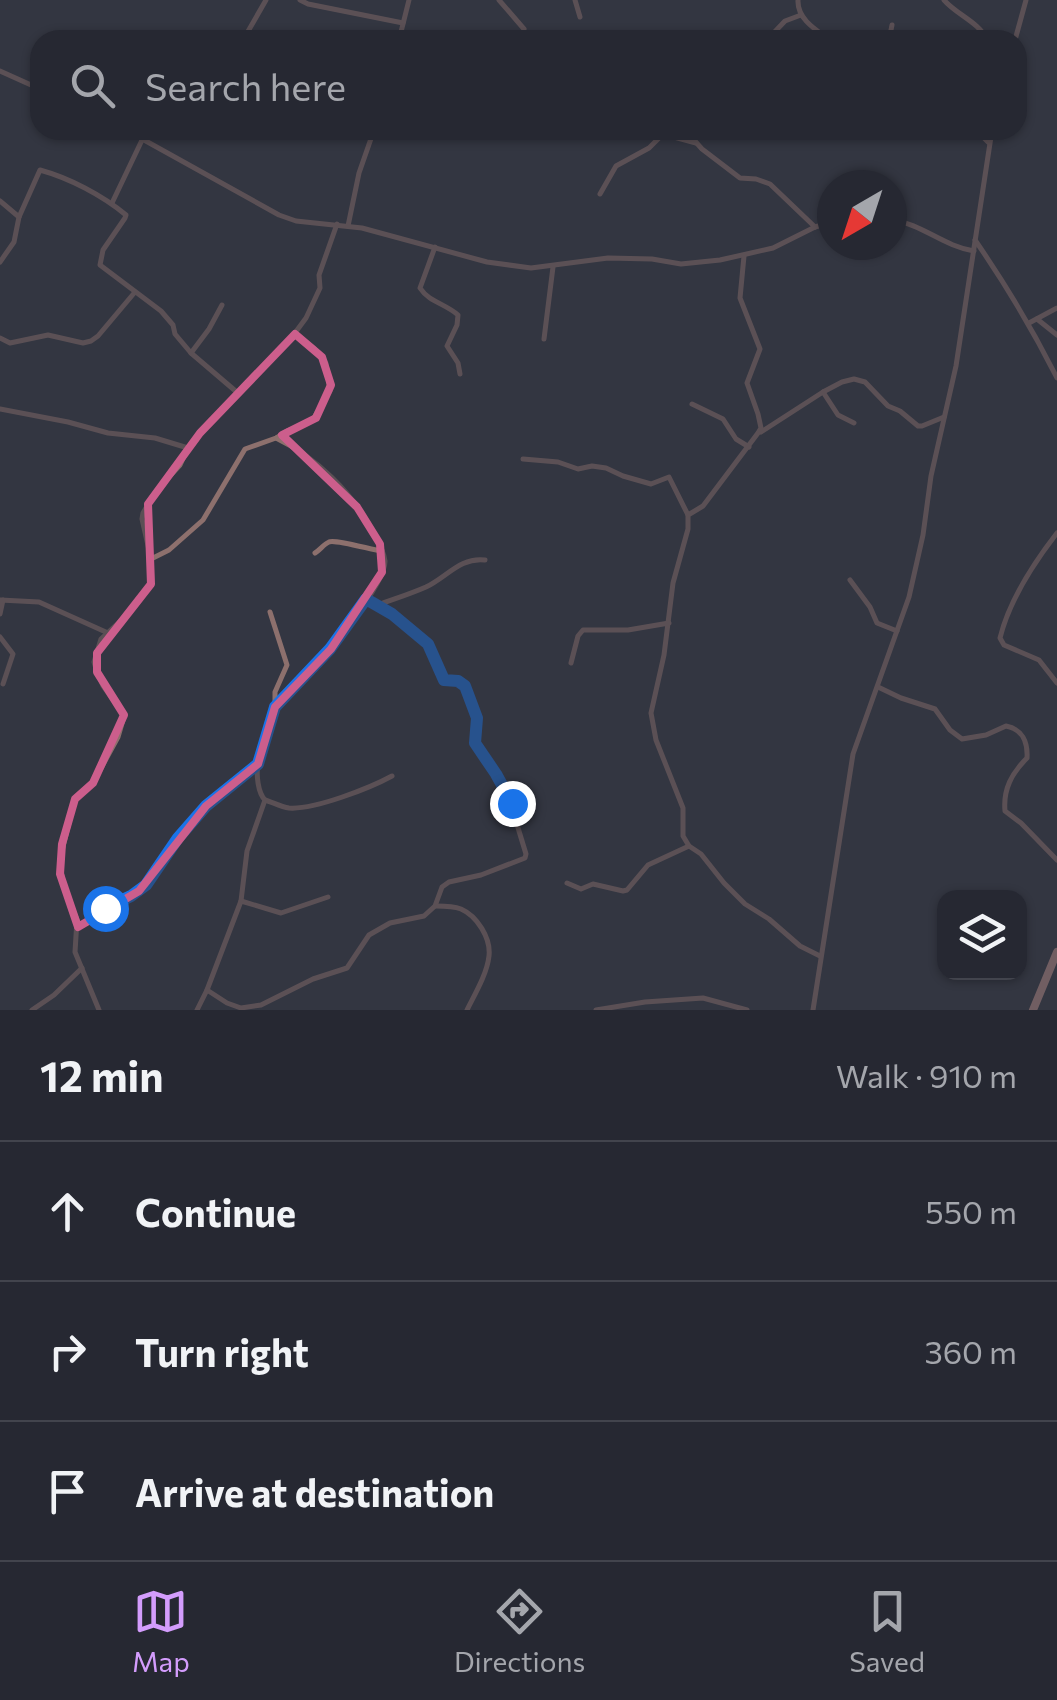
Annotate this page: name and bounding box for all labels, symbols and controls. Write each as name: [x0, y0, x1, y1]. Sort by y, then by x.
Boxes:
search box: [30, 30, 1027, 140]
icon: search: [65, 58, 120, 113]
text: Search here: [145, 62, 346, 109]
north arrow: [817, 170, 907, 260]
route end: [490, 781, 536, 827]
route start: [83, 886, 129, 932]
map controls: [937, 890, 1027, 980]
button: layers: [937, 890, 1027, 980]
text: 12 min: [40, 1049, 164, 1101]
text: Walk · 910 m: [836, 1055, 1017, 1095]
icon: ahead: [40, 1184, 95, 1239]
text: Continue: [135, 1188, 296, 1235]
text: 550 m: [925, 1191, 1017, 1231]
icon: right: [40, 1324, 95, 1379]
text: Turn right: [135, 1328, 309, 1375]
text: 360 m: [924, 1331, 1017, 1371]
icon: arrive: [40, 1464, 95, 1519]
text: Arrive at destination: [135, 1468, 494, 1515]
tab: Map: [132, 1584, 190, 1678]
tab: Directions: [454, 1584, 585, 1678]
tab: Saved: [849, 1584, 925, 1678]

